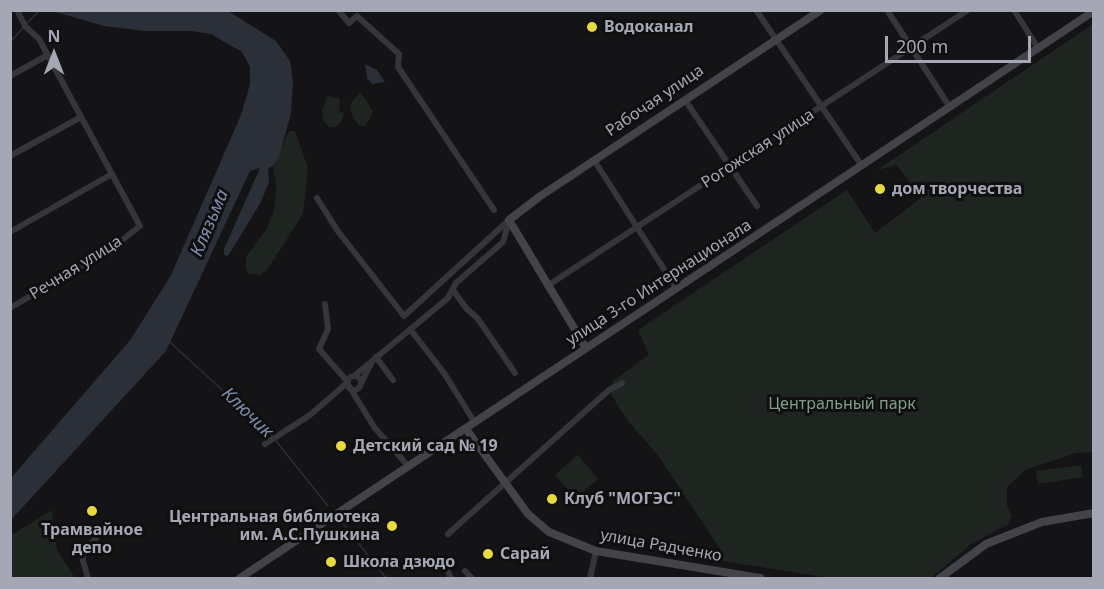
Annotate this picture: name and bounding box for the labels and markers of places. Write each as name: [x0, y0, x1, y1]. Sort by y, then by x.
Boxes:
place label: Водоканал: [604, 17, 694, 37]
marker: Водоканал: [585, 20, 599, 34]
place label: дом творчества: [892, 179, 1022, 199]
marker: дом творчества: [873, 182, 887, 196]
place label: Детский сад № 19: [353, 436, 498, 456]
marker: Детский сад № 19: [334, 439, 348, 453]
place label: Клуб "МОГЭС": [564, 489, 681, 509]
marker: Клуб "МОГЭС": [545, 492, 559, 506]
marker: Трамвайное депо: [85, 504, 99, 518]
place label: Центральная библиотека им. А.С.Пушкина: [169, 507, 380, 545]
marker: Центральная библиотека им. А.С.Пушкина: [385, 519, 399, 533]
place label: Трамвайное депо: [41, 520, 143, 558]
place label: Сарай: [500, 544, 550, 564]
marker: Сарай: [481, 547, 495, 561]
place label: Школа дзюдо: [343, 552, 455, 572]
marker: Школа дзюдо: [324, 555, 338, 569]

